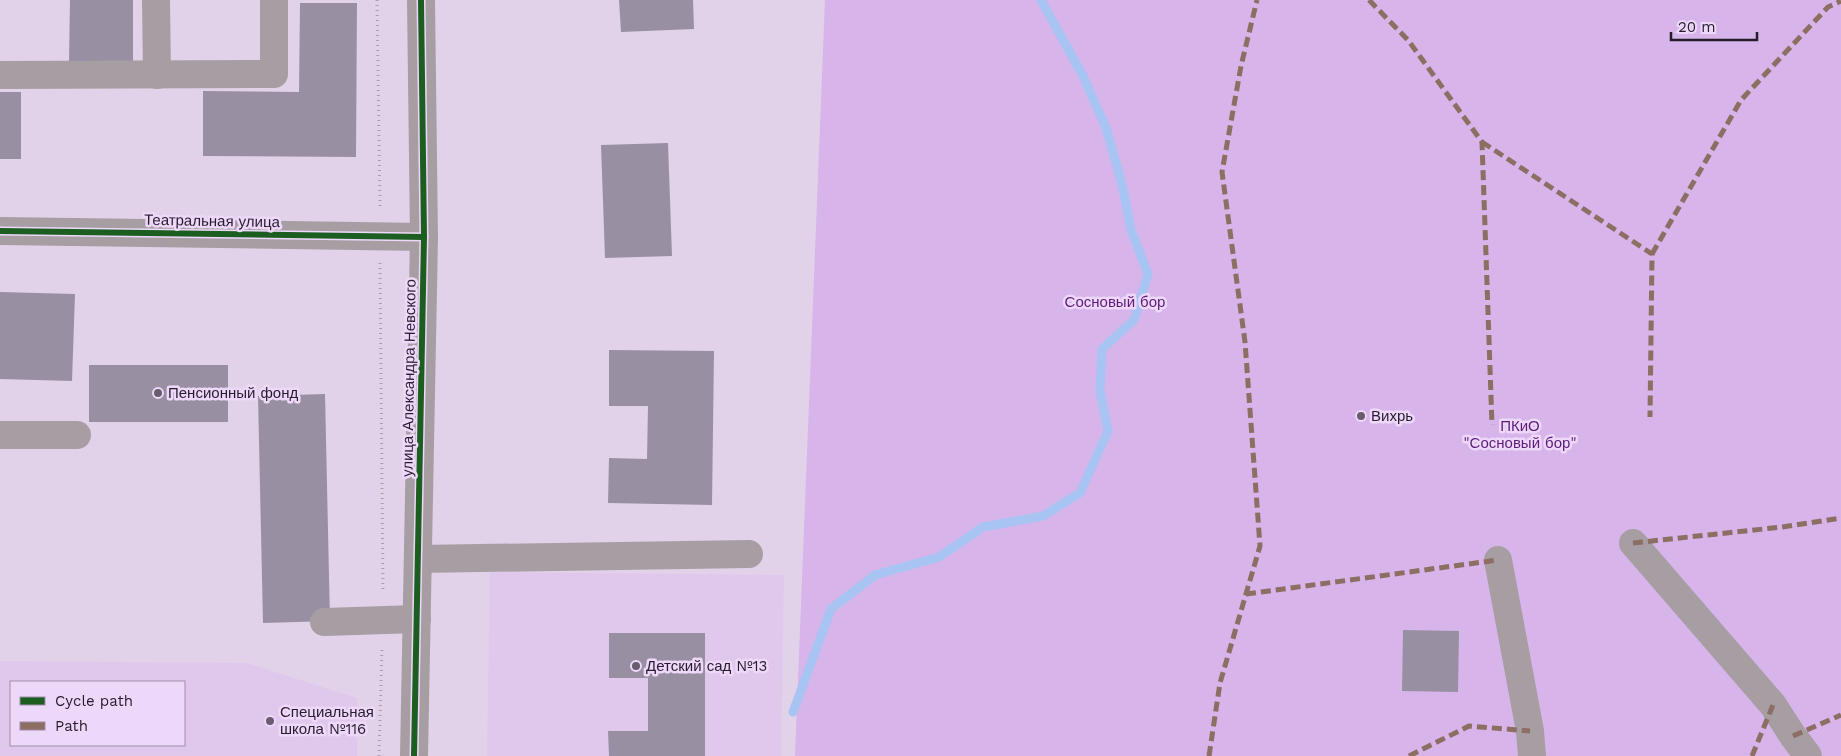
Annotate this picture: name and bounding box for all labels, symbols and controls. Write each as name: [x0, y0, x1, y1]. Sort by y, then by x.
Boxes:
scale bar: [1671, 10, 1757, 42]
text: 20 m: [1678, 18, 1716, 36]
street label: Театральная улица: [144, 211, 281, 231]
street label: улица Александра Невского: [398, 279, 420, 477]
park label: Сосновый бор: [1065, 293, 1165, 311]
place label: Пенсионный фонд: [168, 384, 298, 402]
marker: Пенсионный фонд: [152, 387, 164, 399]
place label: Вихрь: [1371, 407, 1413, 425]
marker: Вихрь: [1355, 410, 1367, 422]
park label: ПКиО "Сосновый бор": [1464, 417, 1576, 452]
place label: Детский сад №13: [646, 657, 767, 675]
marker: Детский сад №13: [630, 660, 642, 672]
legend: [10, 681, 185, 746]
text: Cycle path: [55, 692, 133, 710]
place label: Специальная школа №116: [280, 703, 374, 738]
marker: Специальная школа №116: [264, 715, 276, 727]
text: Path: [55, 717, 88, 735]

